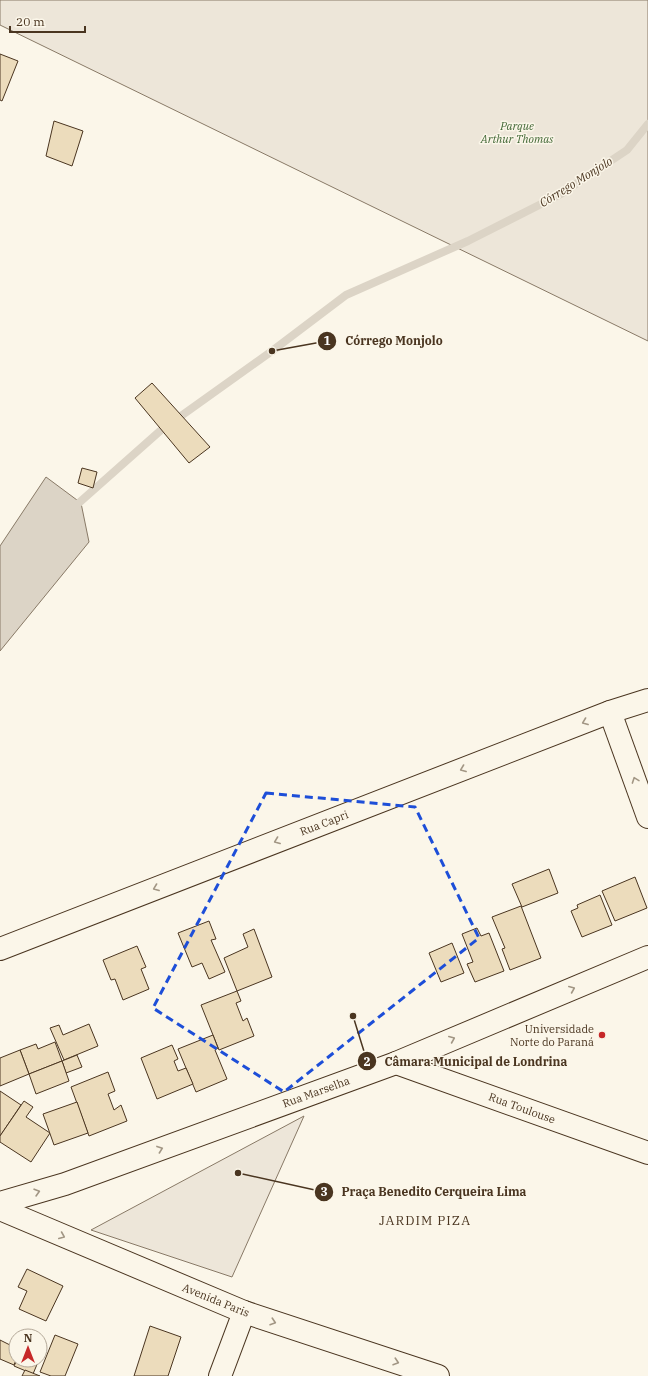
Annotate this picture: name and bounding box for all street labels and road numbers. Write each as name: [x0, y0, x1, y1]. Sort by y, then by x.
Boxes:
street label: Rua Capri: [298, 807, 351, 839]
street label: Rua Marselha: [280, 1073, 352, 1111]
street label: Rua Toulouse: [487, 1089, 557, 1127]
street label: Avenida Paris: [180, 1280, 252, 1320]

